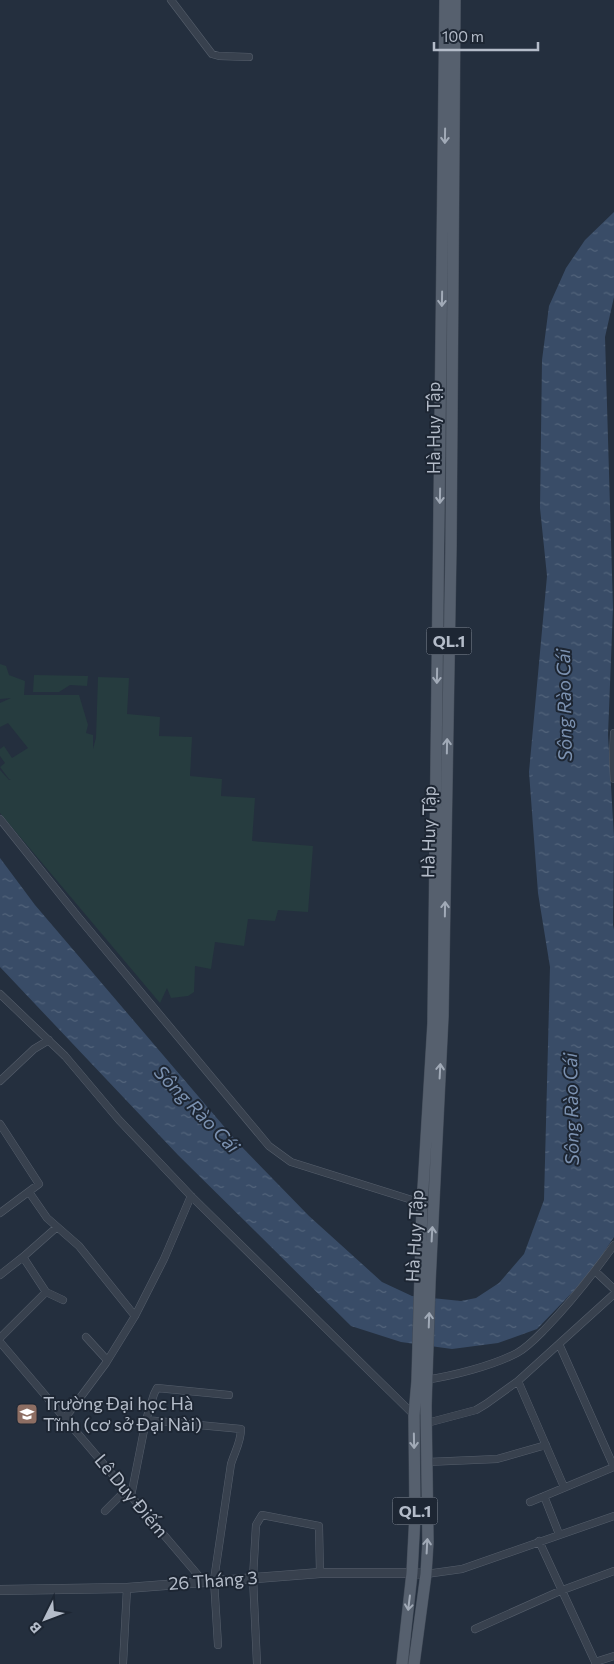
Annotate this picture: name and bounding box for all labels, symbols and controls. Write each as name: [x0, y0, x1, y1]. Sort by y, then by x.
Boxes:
scale bar: [434, 20, 538, 52]
text: 100 m: [442, 27, 484, 45]
one-way arrow: [440, 128, 449, 144]
one-way arrow: [437, 290, 447, 306]
street label: Hà Huy Tập: [422, 382, 444, 474]
one-way arrow: [435, 488, 445, 504]
road number: QL.1: [426, 627, 472, 654]
water label: Sông Rào Cái: [551, 647, 576, 761]
one-way arrow: [432, 668, 442, 684]
one-way arrow: [443, 739, 452, 755]
street label: Hà Huy Tập: [416, 786, 440, 878]
one-way arrow: [440, 901, 450, 918]
water label: Sông Rào Cái: [558, 1051, 583, 1165]
water label: Sông Rào Cái: [150, 1060, 246, 1158]
one-way arrow: [436, 1063, 445, 1079]
street label: Hà Huy Tập: [401, 1189, 427, 1283]
one-way arrow: [428, 1226, 437, 1242]
one-way arrow: [424, 1312, 434, 1328]
place label: Trường Đại học Hà Tĩnh (cơ sở Đại Nài): [43, 1392, 202, 1435]
school or university icon: Trường Đại học Hà Tĩnh (cơ sở Đại Nài): [15, 1402, 39, 1426]
one-way arrow: [409, 1432, 419, 1448]
street label: Lê Duy Điếm: [90, 1449, 173, 1542]
road number: QL.1: [392, 1498, 438, 1524]
one-way arrow: [423, 1538, 432, 1554]
street label: 26 Tháng 3: [168, 1566, 258, 1594]
north arrow: [20, 1594, 70, 1644]
one-way arrow: [404, 1595, 414, 1611]
text: B: [26, 1619, 44, 1637]

